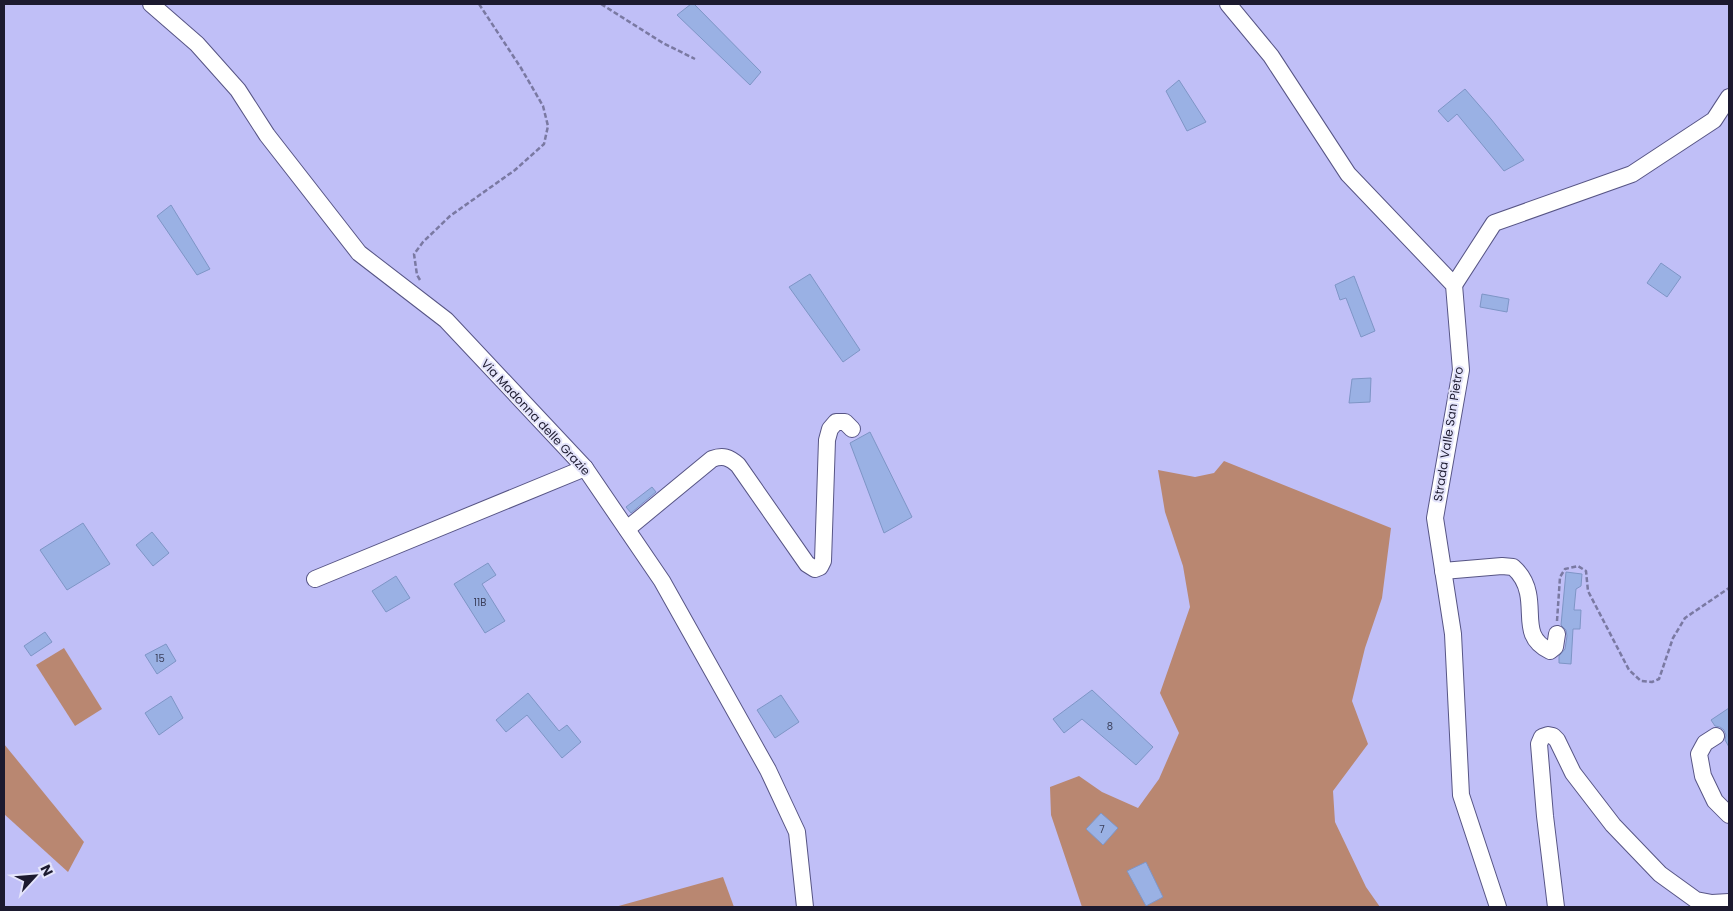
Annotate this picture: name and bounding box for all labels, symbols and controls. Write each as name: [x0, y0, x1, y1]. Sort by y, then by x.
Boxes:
street label: Via Madonna delle Grazie: [478, 355, 594, 479]
street label: Strada Valle San Pietro: [1429, 365, 1467, 503]
house number: 11B: [474, 595, 486, 610]
house number: 15: [155, 651, 165, 666]
house number: 8: [1107, 719, 1113, 734]
house number: 7: [1099, 822, 1105, 837]
north arrow: [10, 851, 60, 901]
text: N: [35, 861, 58, 879]

